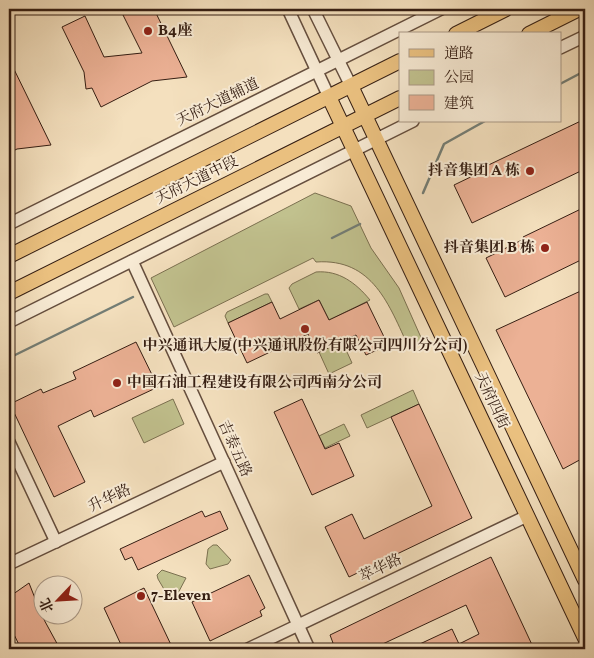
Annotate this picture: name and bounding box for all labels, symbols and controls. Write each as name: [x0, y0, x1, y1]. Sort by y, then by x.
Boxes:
place label: B4座: [158, 21, 192, 42]
marker: B4座: [142, 25, 154, 37]
legend: [399, 32, 562, 122]
text: 道路: [444, 44, 474, 65]
text: 公园: [444, 68, 474, 89]
street label: 天府大道辅道: [173, 74, 263, 132]
text: 建筑: [444, 94, 474, 115]
street label: 天府大道中段: [152, 152, 242, 210]
place label: 抖音集团 A 栋: [428, 161, 520, 182]
marker: 抖音集团 A 栋: [524, 165, 536, 177]
place label: 抖音集团 B 栋: [444, 238, 535, 259]
marker: 抖音集团 B 栋: [539, 242, 551, 254]
marker: 中兴通讯大厦(中兴通讯股份有限公司四川分公司): [299, 323, 311, 335]
place label: 中兴通讯大厦(中兴通讯股份有限公司四川分公司): [143, 336, 467, 357]
street label: 天府四街: [469, 369, 513, 433]
place label: 中国石油工程建设有限公司西南分公司: [127, 373, 382, 394]
marker: 中国石油工程建设有限公司西南分公司: [111, 377, 123, 389]
street label: 吉泰五路: [212, 417, 256, 481]
street label: 升华路: [85, 480, 135, 518]
street label: 萃华路: [356, 550, 406, 588]
north arrow: [32, 576, 82, 626]
place label: 7-Eleven: [151, 586, 211, 607]
marker: 7-Eleven: [135, 590, 147, 602]
text: 北: [36, 595, 59, 615]

